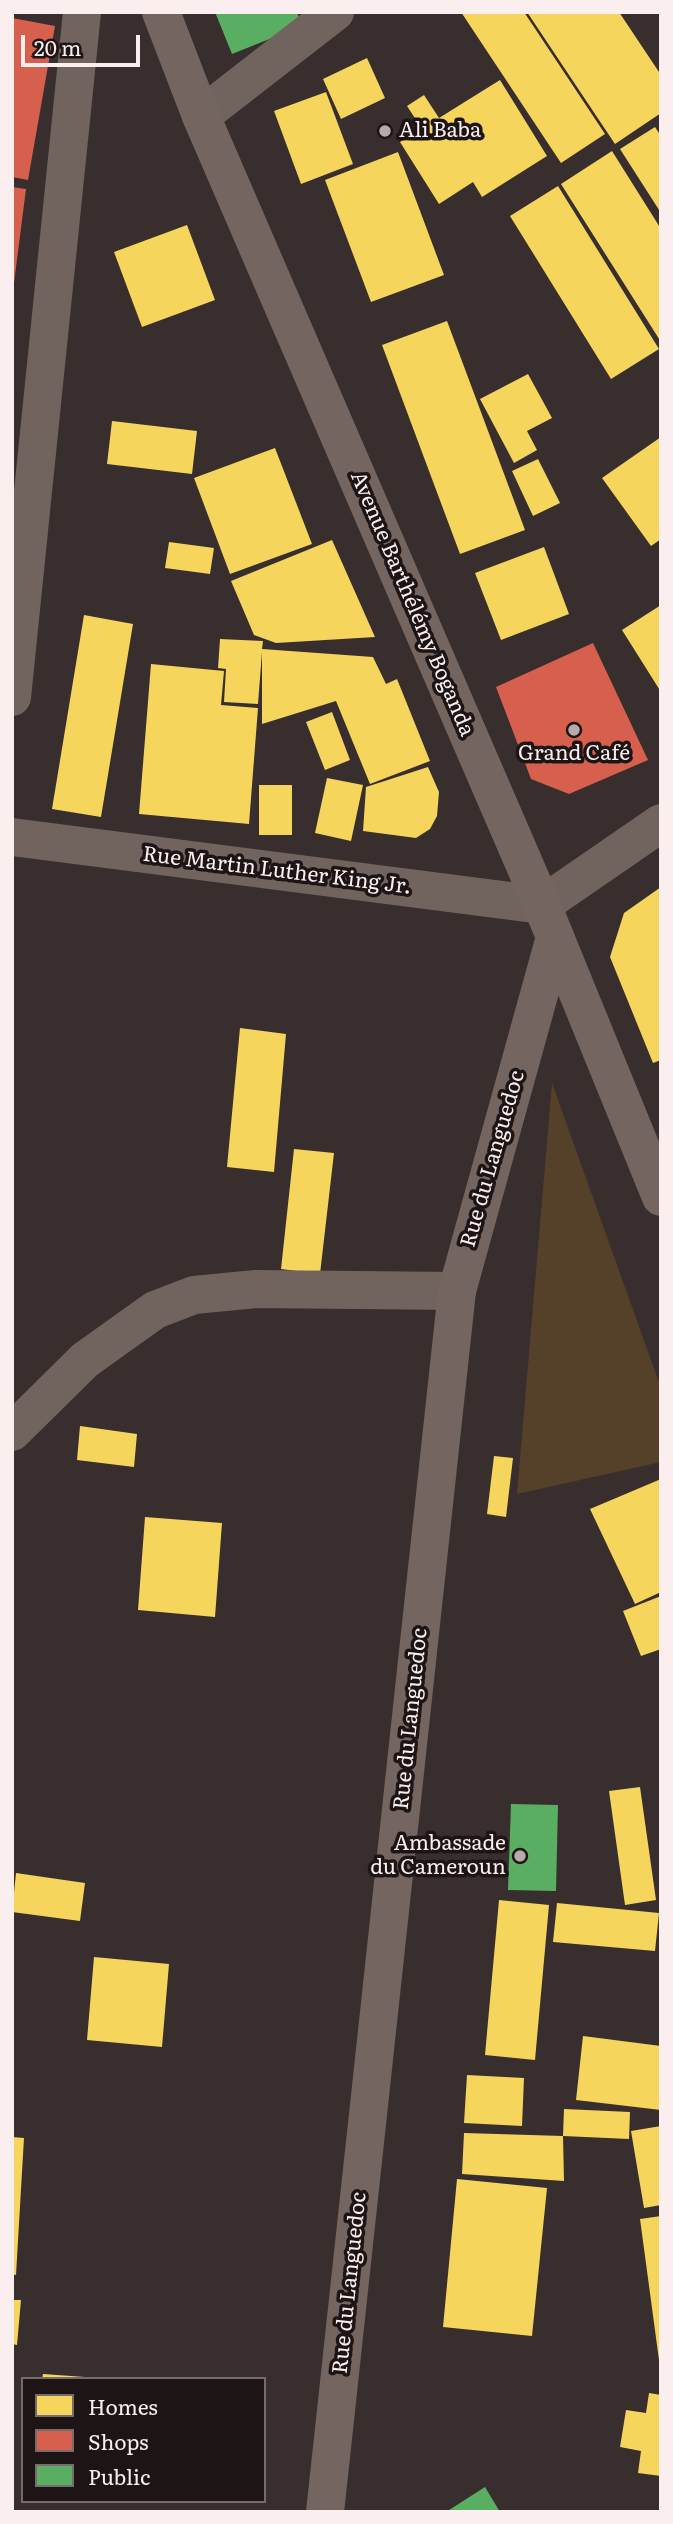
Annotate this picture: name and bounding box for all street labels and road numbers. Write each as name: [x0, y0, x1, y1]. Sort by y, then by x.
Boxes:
street label: Avenue Barthélémy Boganda: [345, 468, 479, 740]
street label: Rue Martin Luther King Jr.: [141, 842, 413, 900]
street label: Rue du Languedoc: [456, 1068, 530, 1250]
street label: Rue du Languedoc: [389, 1627, 433, 1811]
street label: Rue du Languedoc: [328, 2191, 372, 2375]

